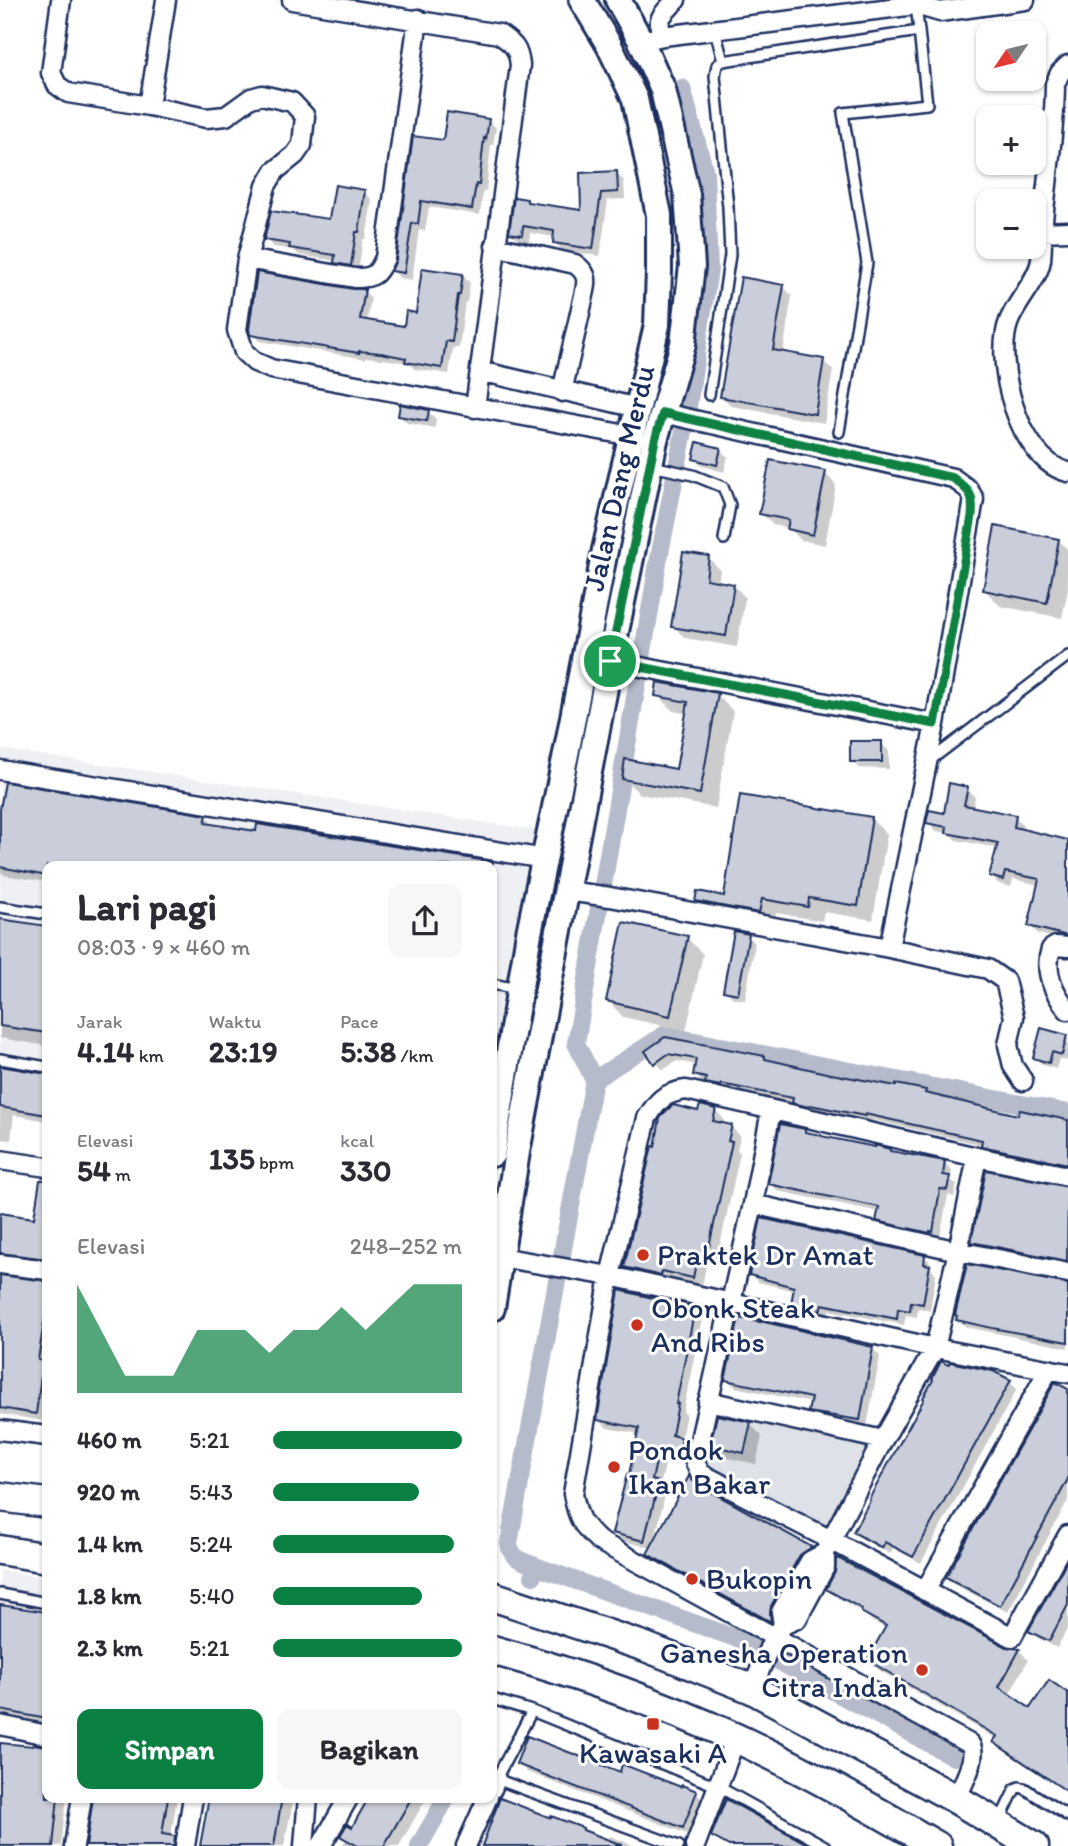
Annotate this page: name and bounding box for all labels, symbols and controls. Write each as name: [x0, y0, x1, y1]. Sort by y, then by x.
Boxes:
north arrow: [976, 21, 1046, 91]
map controls: [976, 21, 1046, 259]
button: +: [976, 105, 1046, 175]
button: −: [976, 189, 1046, 259]
street label: Jalan Dang Merdu: [574, 361, 663, 595]
pin: [580, 631, 640, 691]
icon: arrive: [591, 642, 629, 680]
text: Lari pagi: [77, 884, 217, 930]
button: share: [388, 884, 462, 958]
text: 08:03 · 9 × 460 m: [77, 933, 250, 961]
text: Jarak: [77, 1010, 122, 1033]
text: Waktu: [209, 1010, 261, 1033]
text: Pace: [340, 1010, 378, 1033]
text: 4.14: [77, 1033, 134, 1070]
text: 23:19: [209, 1033, 278, 1070]
text: 5:38: [340, 1033, 396, 1070]
text: km: [134, 1044, 164, 1067]
text: /km: [396, 1044, 434, 1067]
text: Elevasi: [77, 1129, 133, 1152]
text: kcal: [340, 1129, 374, 1152]
text: 135: [209, 1140, 255, 1177]
text: bpm: [255, 1151, 294, 1174]
text: 54: [77, 1152, 111, 1189]
text: 330: [340, 1152, 392, 1189]
text: m: [111, 1163, 131, 1186]
text: Elevasi: [77, 1232, 145, 1260]
text: 248–252 m: [350, 1232, 462, 1260]
place label: Praktek Dr Amat: [657, 1236, 874, 1273]
marker: Praktek Dr Amat: [635, 1247, 651, 1263]
place label: Obonk Steak And Ribs: [651, 1289, 815, 1360]
marker: Obonk Steak And Ribs: [629, 1317, 645, 1333]
text: 460 m: [77, 1426, 142, 1454]
text: 5:21: [189, 1426, 229, 1454]
place label: Pondok Ikan Bakar: [628, 1431, 770, 1502]
marker: Pondok Ikan Bakar: [606, 1459, 622, 1475]
text: 920 m: [77, 1478, 140, 1506]
text: 5:43: [189, 1478, 233, 1506]
text: 1.4 km: [77, 1530, 143, 1558]
text: 5:24: [189, 1530, 233, 1558]
place label: Bukopin: [706, 1560, 812, 1597]
marker: Bukopin: [684, 1571, 700, 1587]
text: 1.8 km: [77, 1582, 142, 1610]
text: 5:40: [189, 1582, 235, 1610]
text: 2.3 km: [77, 1634, 143, 1662]
text: 5:21: [189, 1634, 229, 1662]
place label: Ganesha Operation Citra Indah: [660, 1634, 908, 1705]
marker: Ganesha Operation Citra Indah: [914, 1662, 930, 1678]
button: Simpan: [77, 1709, 263, 1789]
button: Bagikan: [277, 1709, 462, 1789]
marker: Kawasaki A: [645, 1716, 661, 1732]
place label: Kawasaki A: [579, 1734, 727, 1771]

